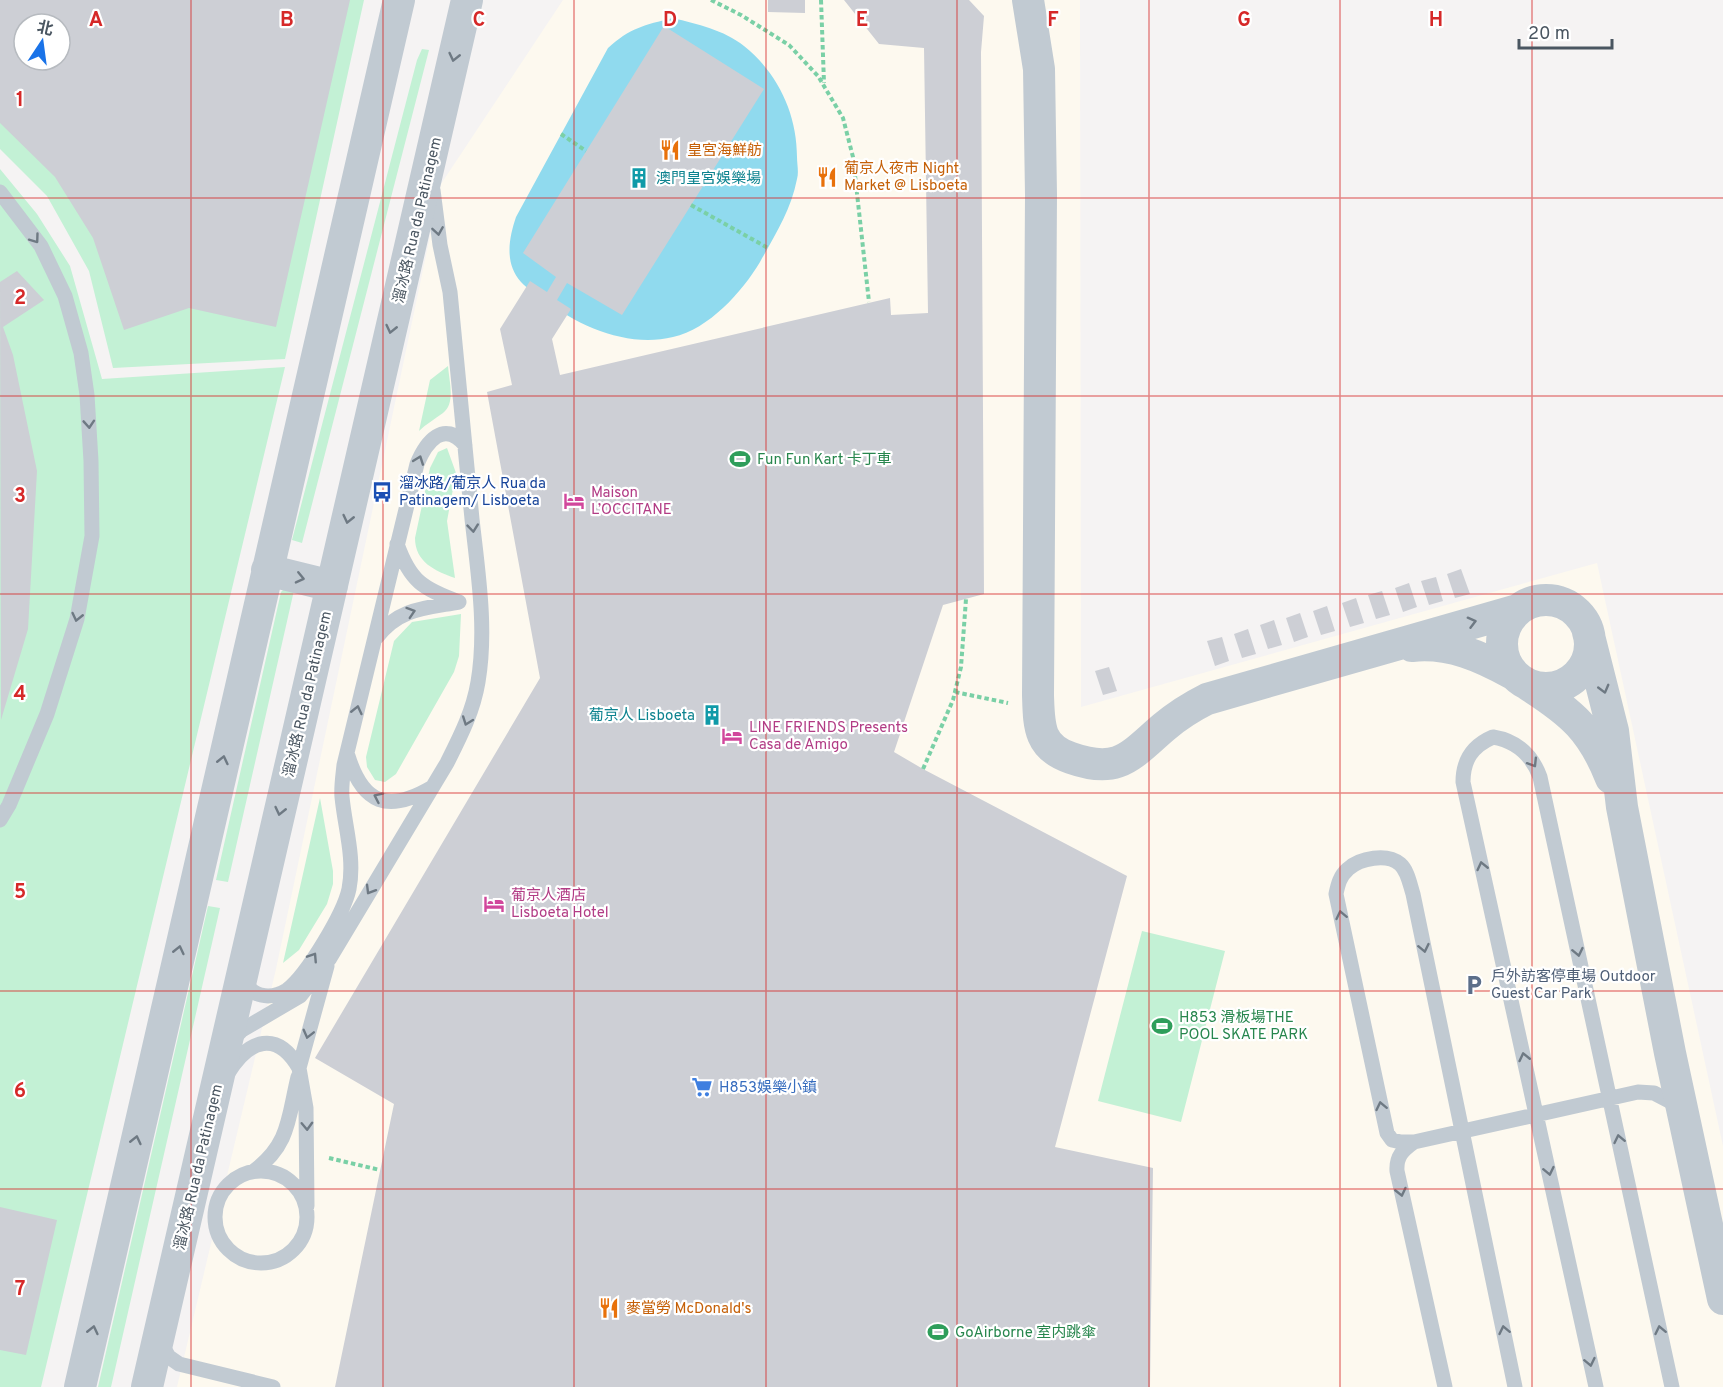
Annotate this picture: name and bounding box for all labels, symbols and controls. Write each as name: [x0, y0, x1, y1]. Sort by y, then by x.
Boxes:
text: A: [89, 8, 103, 34]
text: B: [280, 8, 294, 34]
text: C: [473, 8, 485, 34]
text: D: [663, 8, 677, 34]
text: E: [856, 8, 868, 34]
text: F: [1047, 8, 1059, 34]
text: G: [1237, 8, 1251, 34]
text: H: [1429, 8, 1443, 34]
north arrow: [12, 12, 72, 72]
scale bar: [1519, 12, 1612, 50]
text: 北: [35, 18, 55, 41]
text: 20 m: [1528, 23, 1570, 46]
one-way arrow: [449, 52, 462, 62]
text: 1: [16, 88, 24, 114]
street label: 溜冰路 Rua da Patinagem: [390, 135, 447, 305]
restaurant icon: 皇宮海鮮舫: [658, 138, 682, 162]
place label: 皇宮海鮮舫: [687, 142, 762, 161]
place label: 葡京人夜市 Night Market @ Lisboeta: [844, 160, 968, 196]
restaurant icon: 葡京人夜市 Night Market @ Lisboeta: [815, 165, 839, 189]
building icon: 澳門皇宮娛樂場: [627, 166, 651, 190]
place label: 澳門皇宮娛樂場: [656, 170, 761, 189]
one-way arrow: [431, 225, 444, 235]
one-way arrow: [28, 232, 39, 243]
text: 2: [14, 286, 26, 312]
one-way arrow: [386, 324, 399, 334]
one-way arrow: [82, 419, 95, 428]
sports icon: Fun Fun Kart 卡丁車: [728, 447, 752, 471]
place label: Fun Fun Kart 卡丁車: [757, 451, 892, 470]
one-way arrow: [412, 455, 425, 466]
place label: 溜冰路/葡京人 Rua da Patinagem/ Lisboeta: [399, 475, 546, 511]
bus stop icon: 溜冰路/葡京人 Rua da Patinagem/ Lisboeta: [370, 480, 394, 504]
text: 3: [14, 484, 26, 510]
place label: Maison L’OCCITANE: [591, 484, 672, 520]
hotel icon: Maison L’OCCITANE: [562, 489, 586, 513]
one-way arrow: [342, 514, 355, 524]
one-way arrow: [466, 524, 479, 533]
one-way arrow: [294, 571, 304, 584]
one-way arrow: [405, 606, 416, 619]
street label: 溜冰路 Rua da Patinagem: [280, 609, 337, 779]
one-way arrow: [71, 612, 84, 622]
one-way arrow: [1467, 617, 1477, 630]
text: 4: [14, 682, 26, 708]
one-way arrow: [1597, 683, 1609, 693]
building icon: 葡京人 Lisboeta: [700, 703, 724, 727]
one-way arrow: [349, 706, 362, 716]
place label: 葡京人 Lisboeta: [589, 707, 695, 726]
one-way arrow: [461, 715, 474, 726]
place label: LINE FRIENDS Presents Casa de Amigo: [749, 719, 908, 755]
hotel icon: LINE FRIENDS Presents Casa de Amigo: [720, 724, 744, 748]
one-way arrow: [216, 755, 229, 765]
one-way arrow: [1525, 757, 1537, 767]
one-way arrow: [373, 793, 384, 805]
one-way arrow: [275, 806, 288, 816]
one-way arrow: [1476, 862, 1489, 872]
text: 5: [14, 880, 26, 906]
one-way arrow: [366, 884, 378, 894]
place label: 葡京人酒店 Lisboeta Hotel: [511, 887, 609, 923]
hotel icon: 葡京人酒店 Lisboeta Hotel: [482, 892, 506, 916]
one-way arrow: [1335, 911, 1348, 921]
one-way arrow: [1417, 943, 1430, 953]
one-way arrow: [172, 945, 185, 955]
one-way arrow: [1571, 947, 1584, 957]
one-way arrow: [306, 953, 318, 963]
place label: 戶外訪客停車場 Outdoor Guest Car Park: [1491, 968, 1656, 1004]
parking icon: 戶外訪客停車場 Outdoor Guest Car Park: [1462, 973, 1486, 997]
place label: H853 滑板場THE POOL SKATE PARK: [1179, 1009, 1308, 1045]
sports icon: H853 滑板場THE POOL SKATE PARK: [1150, 1014, 1174, 1038]
one-way arrow: [303, 1029, 316, 1039]
one-way arrow: [1518, 1052, 1531, 1062]
supermarket icon: H853娛樂小鎮: [690, 1075, 714, 1099]
place label: H853娛樂小鎮: [719, 1078, 817, 1098]
text: 6: [14, 1079, 26, 1105]
street label: 溜冰路 Rua da Patinagem: [171, 1082, 228, 1252]
one-way arrow: [1375, 1101, 1388, 1111]
one-way arrow: [300, 1122, 313, 1131]
one-way arrow: [1613, 1134, 1626, 1144]
one-way arrow: [129, 1135, 142, 1145]
one-way arrow: [1542, 1166, 1555, 1176]
one-way arrow: [1394, 1187, 1407, 1197]
text: 7: [15, 1277, 25, 1303]
restaurant icon: 麥當勞 McDonald's: [597, 1296, 621, 1320]
place label: 麥當勞 McDonald's: [626, 1300, 752, 1319]
sports icon: GoAirborne 室内跳傘: [926, 1320, 950, 1344]
place label: GoAirborne 室内跳傘: [955, 1324, 1096, 1343]
one-way arrow: [86, 1325, 99, 1335]
one-way arrow: [1498, 1325, 1511, 1335]
one-way arrow: [1654, 1325, 1667, 1335]
one-way arrow: [1583, 1356, 1596, 1366]

